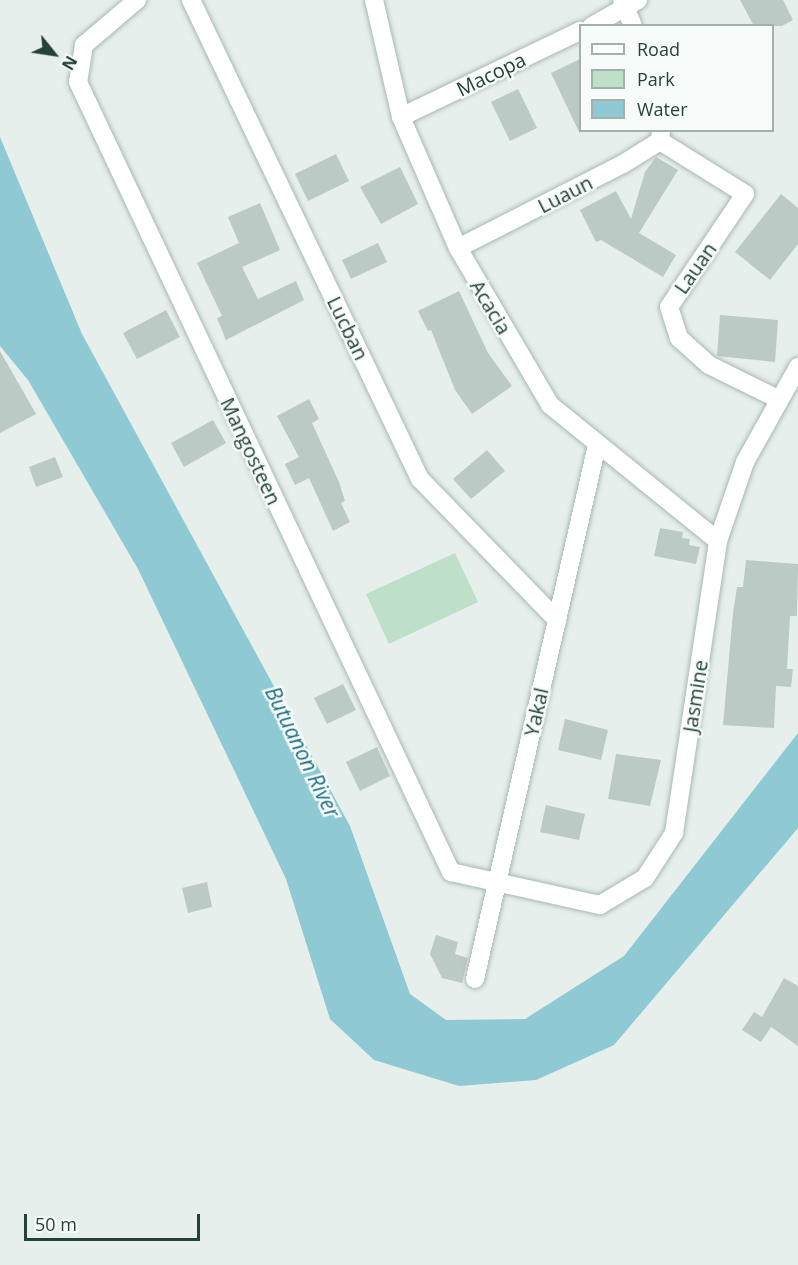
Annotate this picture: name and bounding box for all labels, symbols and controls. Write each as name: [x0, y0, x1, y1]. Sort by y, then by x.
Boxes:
north arrow: [24, 24, 84, 84]
legend: [579, 24, 774, 132]
text: Road: [637, 37, 680, 61]
street label: Macopa: [452, 47, 530, 101]
text: N: [57, 52, 82, 74]
text: Park: [637, 67, 675, 91]
text: Water: [637, 97, 688, 121]
street label: Luaun: [534, 170, 596, 218]
street label: Lauan: [669, 238, 721, 298]
street label: Acacia: [465, 275, 517, 339]
street label: Lucban: [322, 292, 374, 364]
street label: Mangosteen: [216, 394, 286, 508]
street label: Jasmine: [677, 658, 713, 734]
water label: Butuanon River: [260, 682, 346, 822]
street label: Yakal: [519, 685, 553, 739]
scale bar: [27, 1202, 202, 1240]
text: 50 m: [35, 1212, 77, 1236]

